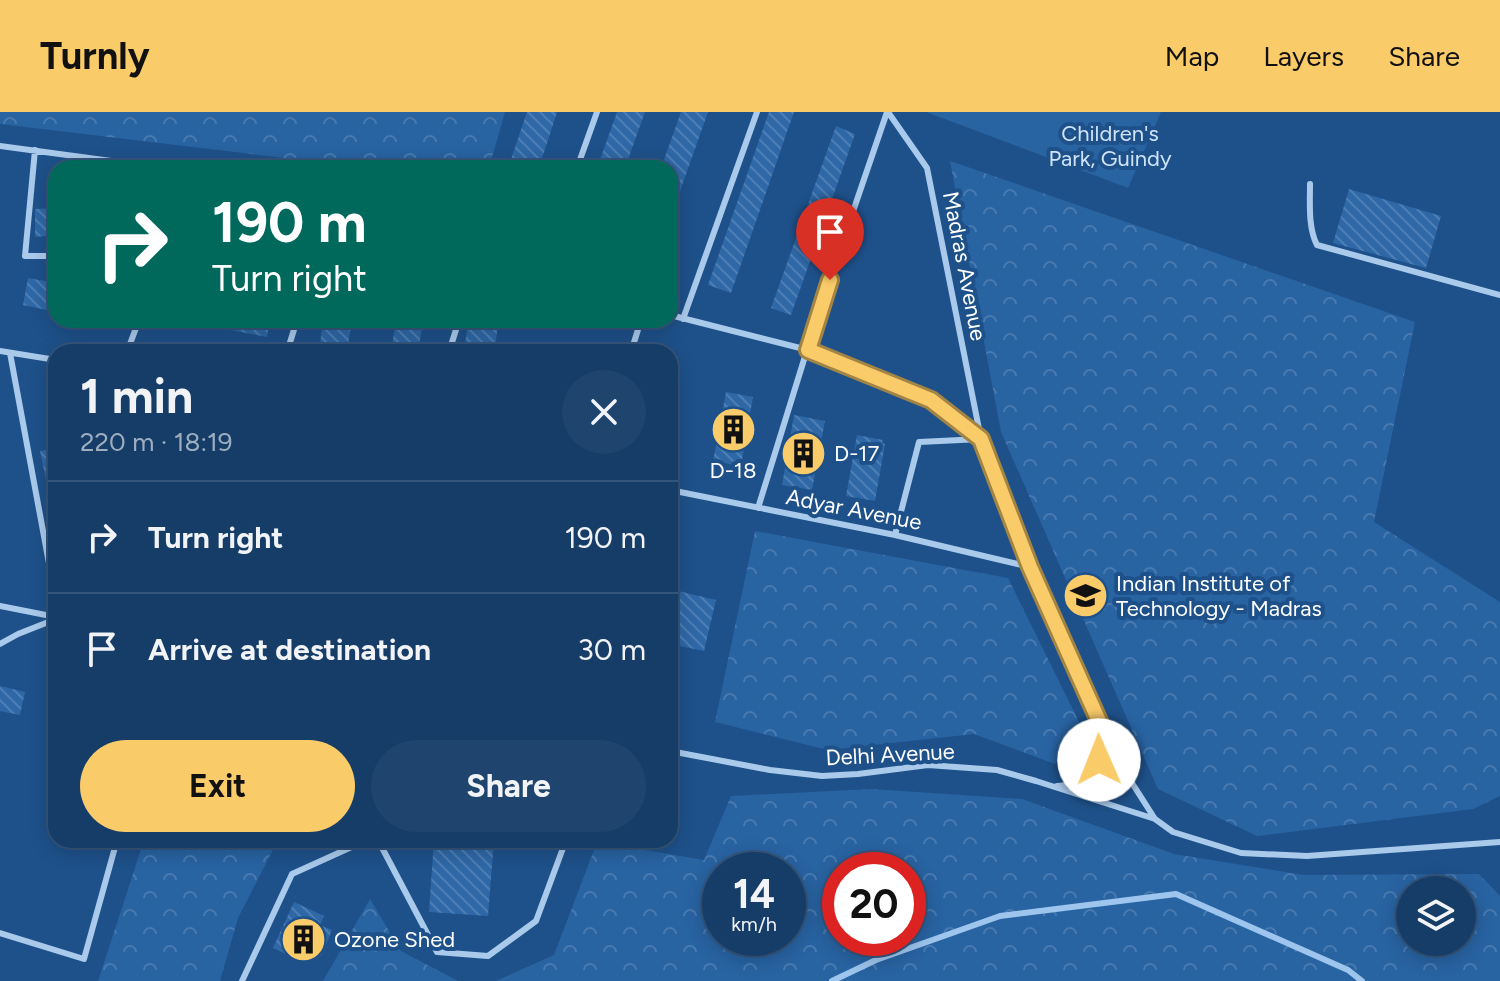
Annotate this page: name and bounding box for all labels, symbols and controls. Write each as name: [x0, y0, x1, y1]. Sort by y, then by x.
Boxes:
text: Turnly: [40, 33, 150, 79]
text: Map: [1165, 39, 1219, 73]
text: Layers: [1263, 39, 1344, 73]
text: Share: [1388, 39, 1460, 73]
park label: Children's Park, Guindy: [1048, 120, 1172, 172]
text: 190 m: [212, 189, 367, 256]
street label: Madras Avenue: [937, 189, 992, 343]
icon: right: [80, 192, 184, 296]
pin: [796, 198, 864, 280]
icon: arrive: [808, 210, 852, 254]
text: Turn right: [212, 257, 367, 300]
text: 1 min: [80, 367, 193, 425]
button: close: [562, 370, 646, 454]
building icon: D-18: [709, 405, 757, 453]
text: 220 m · 18:19: [80, 426, 232, 458]
building icon: D-17: [779, 429, 827, 477]
place label: D-17: [834, 440, 879, 467]
place label: D-18: [710, 457, 756, 484]
street label: Adyar Avenue: [784, 483, 924, 536]
icon: right: [80, 515, 124, 559]
text: Turn right: [148, 519, 283, 556]
text: 190 m: [564, 519, 646, 556]
place label: Indian Institute of Technology - Madras: [1116, 570, 1322, 622]
school or university icon: Indian Institute of Technology - Madras: [1061, 572, 1109, 620]
icon: arrive: [80, 627, 124, 671]
text: Arrive at destination: [148, 631, 431, 668]
text: 30 m: [578, 631, 646, 668]
position arrow: [1057, 718, 1141, 802]
street label: Delhi Avenue: [825, 738, 955, 771]
button: Exit: [80, 740, 355, 832]
button: Share: [371, 740, 646, 832]
speed limit sign: 20: [822, 852, 926, 956]
text: 14: [733, 870, 775, 918]
map controls: [1396, 876, 1476, 956]
button: layers: [1396, 876, 1476, 956]
text: km/h: [731, 912, 777, 936]
building icon: Ozone Shed: [279, 915, 327, 963]
place label: Ozone Shed: [334, 926, 455, 953]

